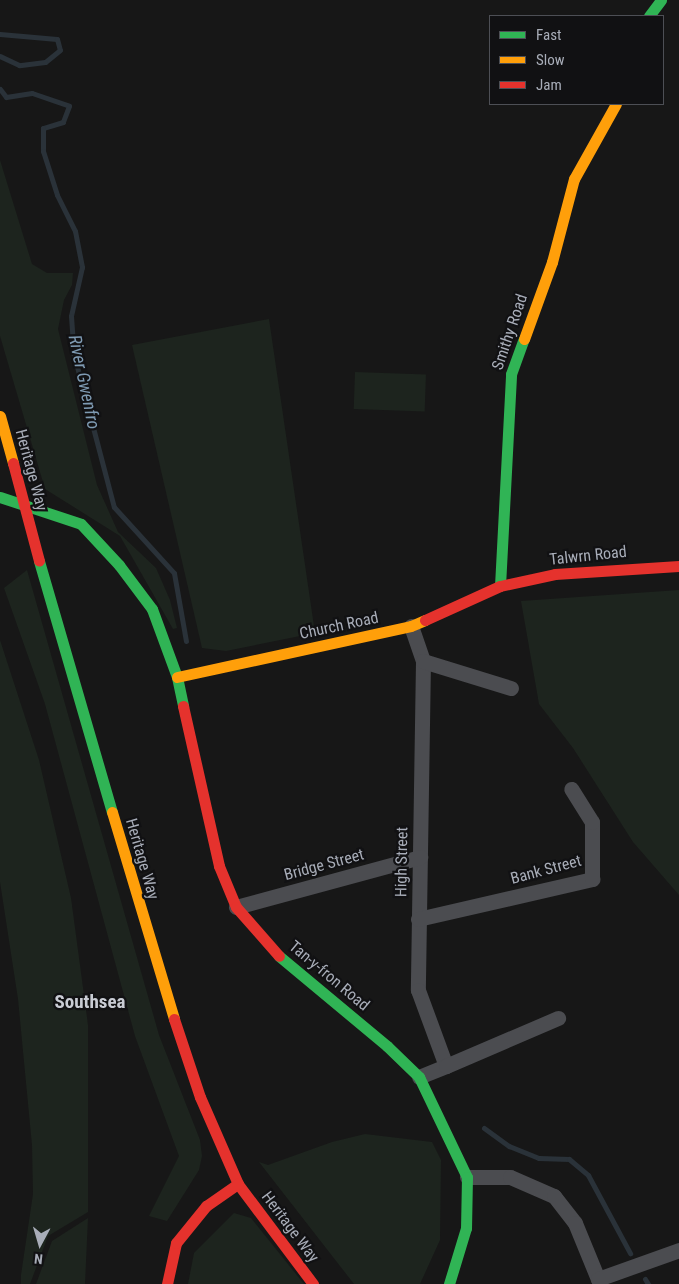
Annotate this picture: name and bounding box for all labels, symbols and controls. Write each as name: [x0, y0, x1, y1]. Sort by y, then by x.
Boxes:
legend: [489, 15, 664, 105]
text: Fast: [536, 26, 561, 44]
text: Slow: [536, 51, 565, 69]
text: Jam: [536, 76, 562, 94]
street label: Smithy Road: [488, 292, 532, 372]
water label: River Gwenfro: [63, 333, 105, 431]
street label: Heritage Way: [11, 427, 51, 513]
street label: Talwrn Road: [548, 542, 628, 570]
street label: Church Road: [298, 608, 380, 644]
street label: Heritage Way: [121, 816, 163, 902]
street label: High Street: [392, 827, 412, 897]
street label: Bridge Street: [282, 845, 366, 885]
street label: Bank Street: [508, 851, 584, 889]
street label: Tan-y-fron Road: [285, 937, 373, 1015]
district label: Southsea: [55, 991, 125, 1013]
street label: Heritage Way: [257, 1188, 323, 1266]
north arrow: [15, 1219, 65, 1269]
text: N: [33, 1251, 44, 1267]

